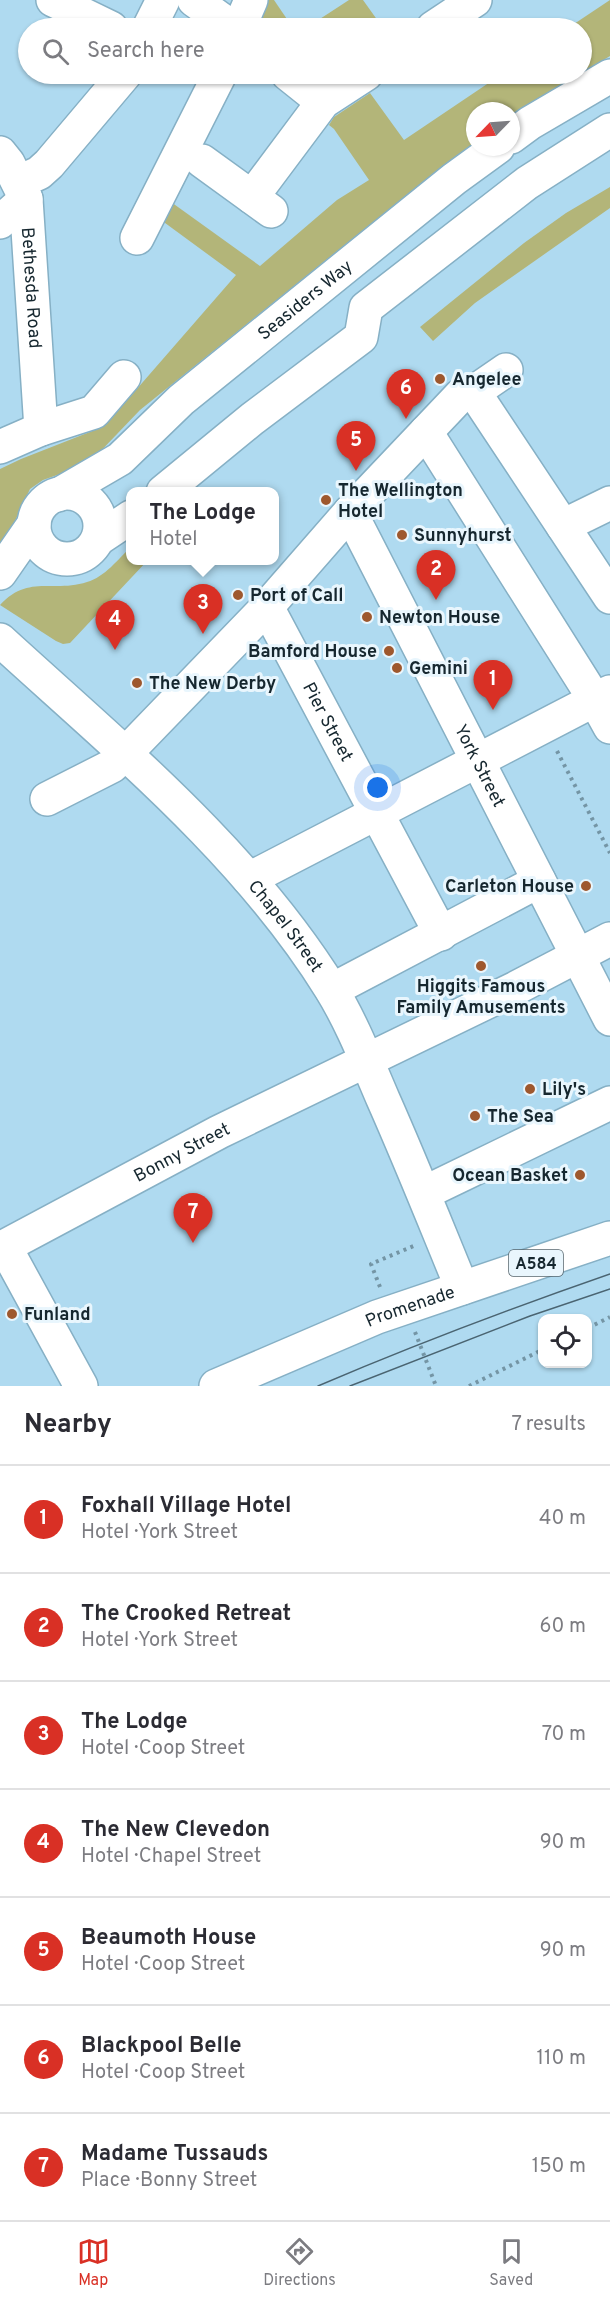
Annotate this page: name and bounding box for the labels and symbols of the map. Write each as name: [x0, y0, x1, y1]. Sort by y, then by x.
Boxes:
north arrow: [466, 102, 520, 156]
street label: Bethesda Road: [15, 226, 46, 349]
street label: Seasiders Way: [254, 256, 358, 346]
place label: Angelee: [452, 369, 522, 392]
pin: 6: [386, 370, 426, 419]
marker: Angelee: [433, 372, 447, 386]
pin: 5: [336, 422, 376, 471]
place label: The Wellington Hotel: [338, 480, 463, 524]
marker: The Wellington Hotel: [319, 493, 333, 507]
place label: Sunnyhurst: [414, 525, 512, 548]
marker: Sunnyhurst: [395, 528, 409, 542]
pin: 2: [416, 550, 456, 600]
pin: 3: [184, 584, 222, 634]
place label: Port of Call: [250, 585, 344, 608]
marker: Port of Call: [231, 588, 245, 602]
pin: 4: [96, 600, 134, 650]
place label: Newton House: [379, 607, 500, 630]
marker: Newton House: [360, 610, 374, 624]
place label: Bamford House: [248, 641, 377, 664]
marker: Bamford House: [382, 644, 396, 658]
place label: Gemini: [409, 658, 468, 681]
pin: 1: [474, 660, 512, 710]
marker: Gemini: [390, 661, 404, 675]
place label: The New Derby: [149, 673, 276, 696]
marker: The New Derby: [130, 676, 144, 690]
street label: Pier Street: [296, 679, 357, 766]
street label: York Street: [448, 721, 510, 812]
your location: [363, 773, 392, 802]
street label: Chapel Street: [242, 876, 327, 977]
place label: Carleton House: [445, 876, 574, 899]
marker: Carleton House: [579, 879, 593, 893]
marker: Higgits Famous Family Amusements: [474, 959, 488, 973]
place label: Higgits Famous Family Amusements: [396, 976, 566, 1020]
place label: Lily's: [542, 1079, 586, 1102]
marker: Lily's: [523, 1082, 537, 1096]
place label: The Sea: [487, 1106, 554, 1129]
marker: The Sea: [468, 1109, 482, 1123]
street label: Bonny Street: [130, 1118, 234, 1188]
place label: Ocean Basket: [452, 1165, 568, 1188]
marker: Ocean Basket: [573, 1168, 587, 1182]
pin: 7: [174, 1194, 212, 1243]
road number: A584: [509, 1250, 563, 1276]
street label: Promenade: [362, 1281, 458, 1334]
place label: Funland: [24, 1304, 91, 1327]
marker: Funland: [5, 1307, 19, 1321]

